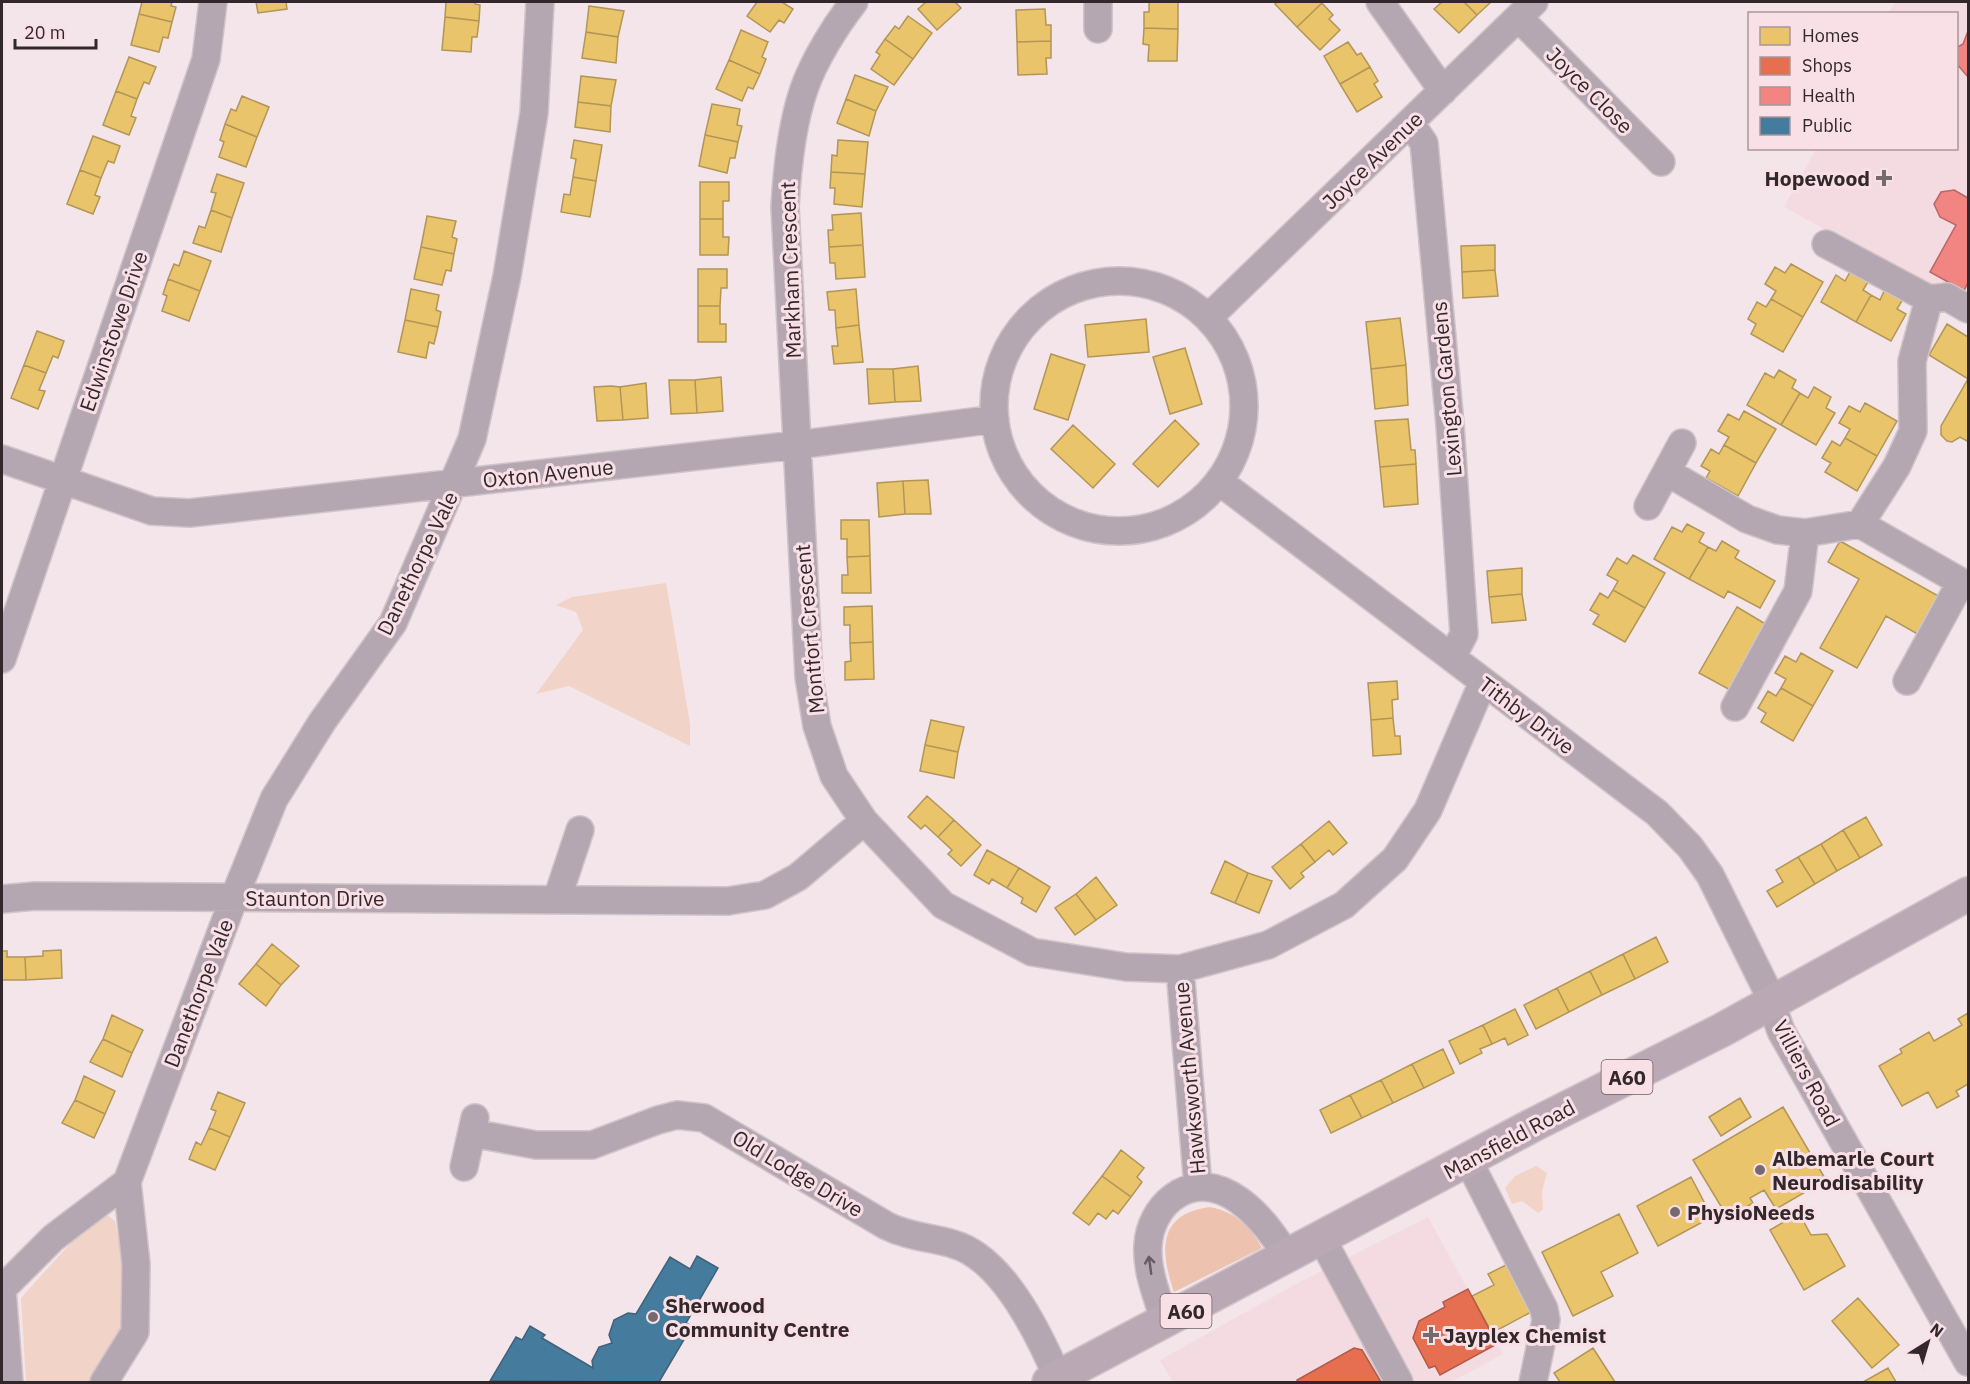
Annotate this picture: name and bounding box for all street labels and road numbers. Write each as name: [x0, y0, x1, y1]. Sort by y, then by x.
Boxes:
street label: Joyce Close: [1541, 41, 1639, 139]
street label: Joyce Avenue: [1316, 105, 1428, 215]
street label: Markham Crescent: [773, 181, 807, 359]
street label: Edwinstowe Drive: [72, 247, 154, 415]
street label: Lexington Gardens: [1424, 300, 1468, 478]
street label: Oxton Avenue: [481, 452, 615, 494]
street label: Danethorpe Vale: [370, 486, 464, 640]
street label: Montfort Crescent: [788, 543, 830, 715]
street label: Tithby Drive: [1474, 670, 1580, 760]
street label: Staunton Drive: [245, 884, 385, 912]
street label: Danethorpe Vale: [157, 915, 239, 1071]
street label: Hawksworth Avenue: [1167, 981, 1211, 1175]
street label: Villiers Road: [1767, 1015, 1847, 1131]
road number: A60: [1602, 1060, 1652, 1094]
street label: Mansfield Road: [1438, 1093, 1580, 1185]
street label: Old Lodge Drive: [727, 1123, 869, 1223]
road number: A60: [1160, 1294, 1212, 1328]

